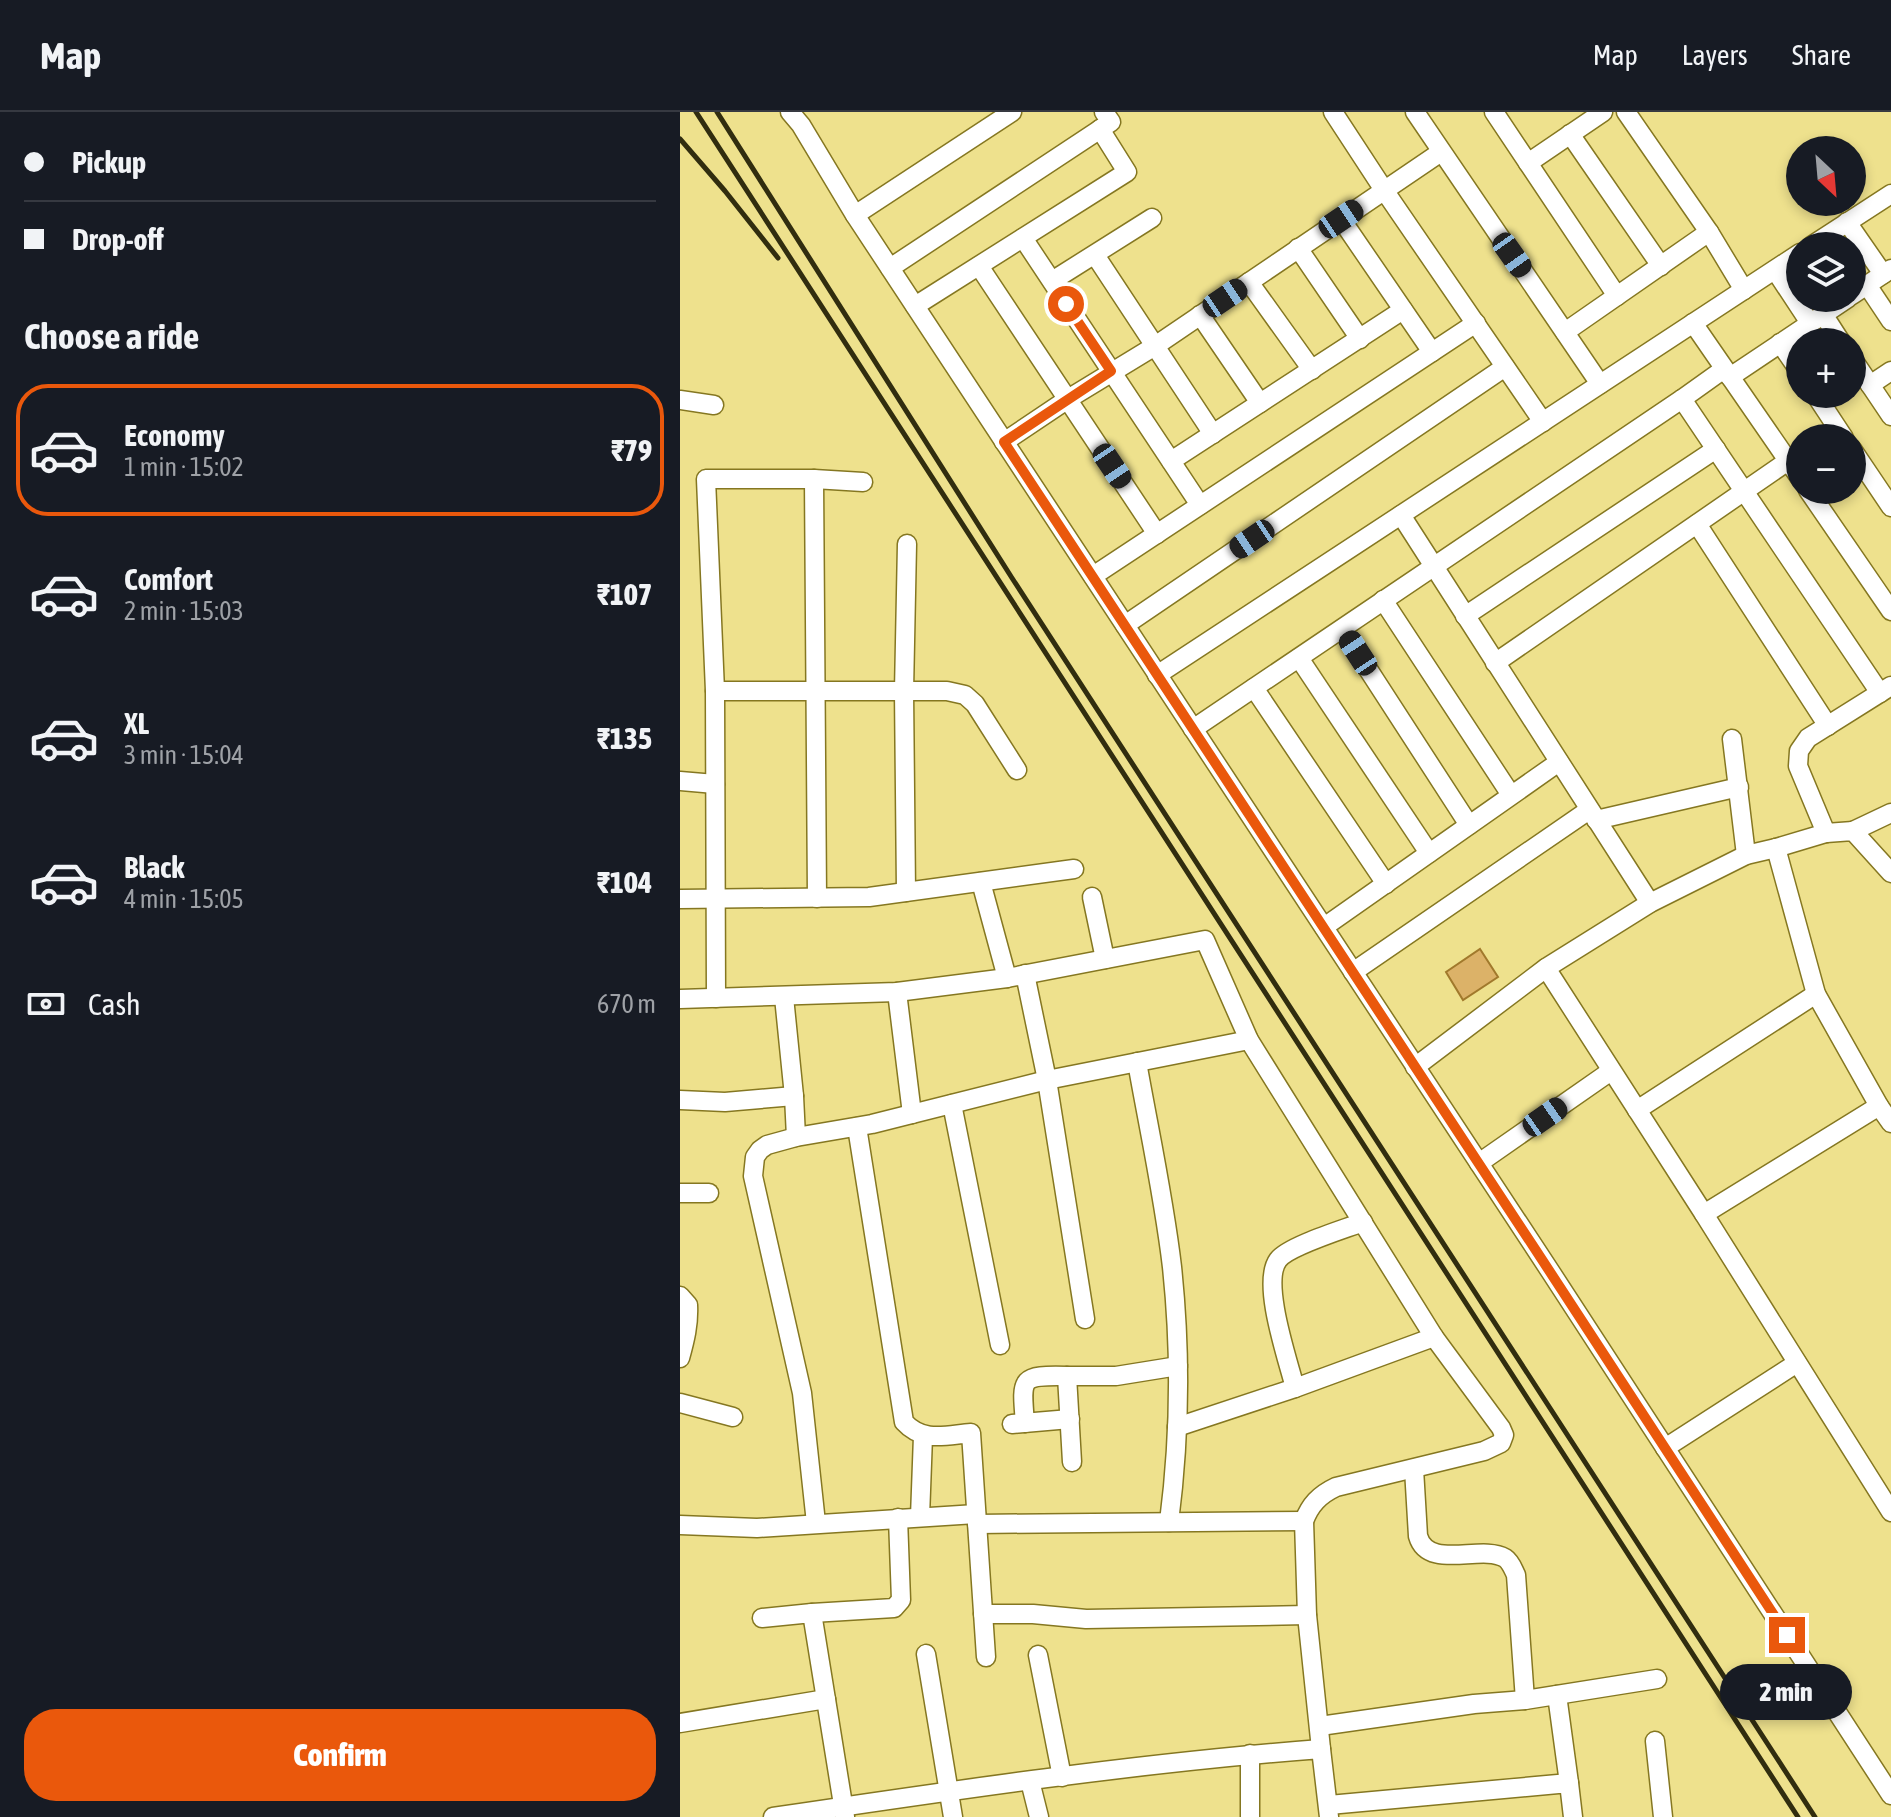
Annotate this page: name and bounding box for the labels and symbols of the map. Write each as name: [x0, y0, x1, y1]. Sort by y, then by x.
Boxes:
north arrow: [1786, 136, 1866, 216]
car: [1314, 196, 1368, 242]
car: [1488, 228, 1536, 282]
car: [1198, 275, 1252, 321]
route start: [1048, 286, 1084, 322]
car: [1089, 439, 1135, 493]
car: [1225, 516, 1279, 562]
car: [1335, 626, 1381, 680]
car: [1518, 1093, 1572, 1141]
route end: [1769, 1617, 1805, 1653]
callout: 2 min: [1721, 1663, 1853, 1719]

